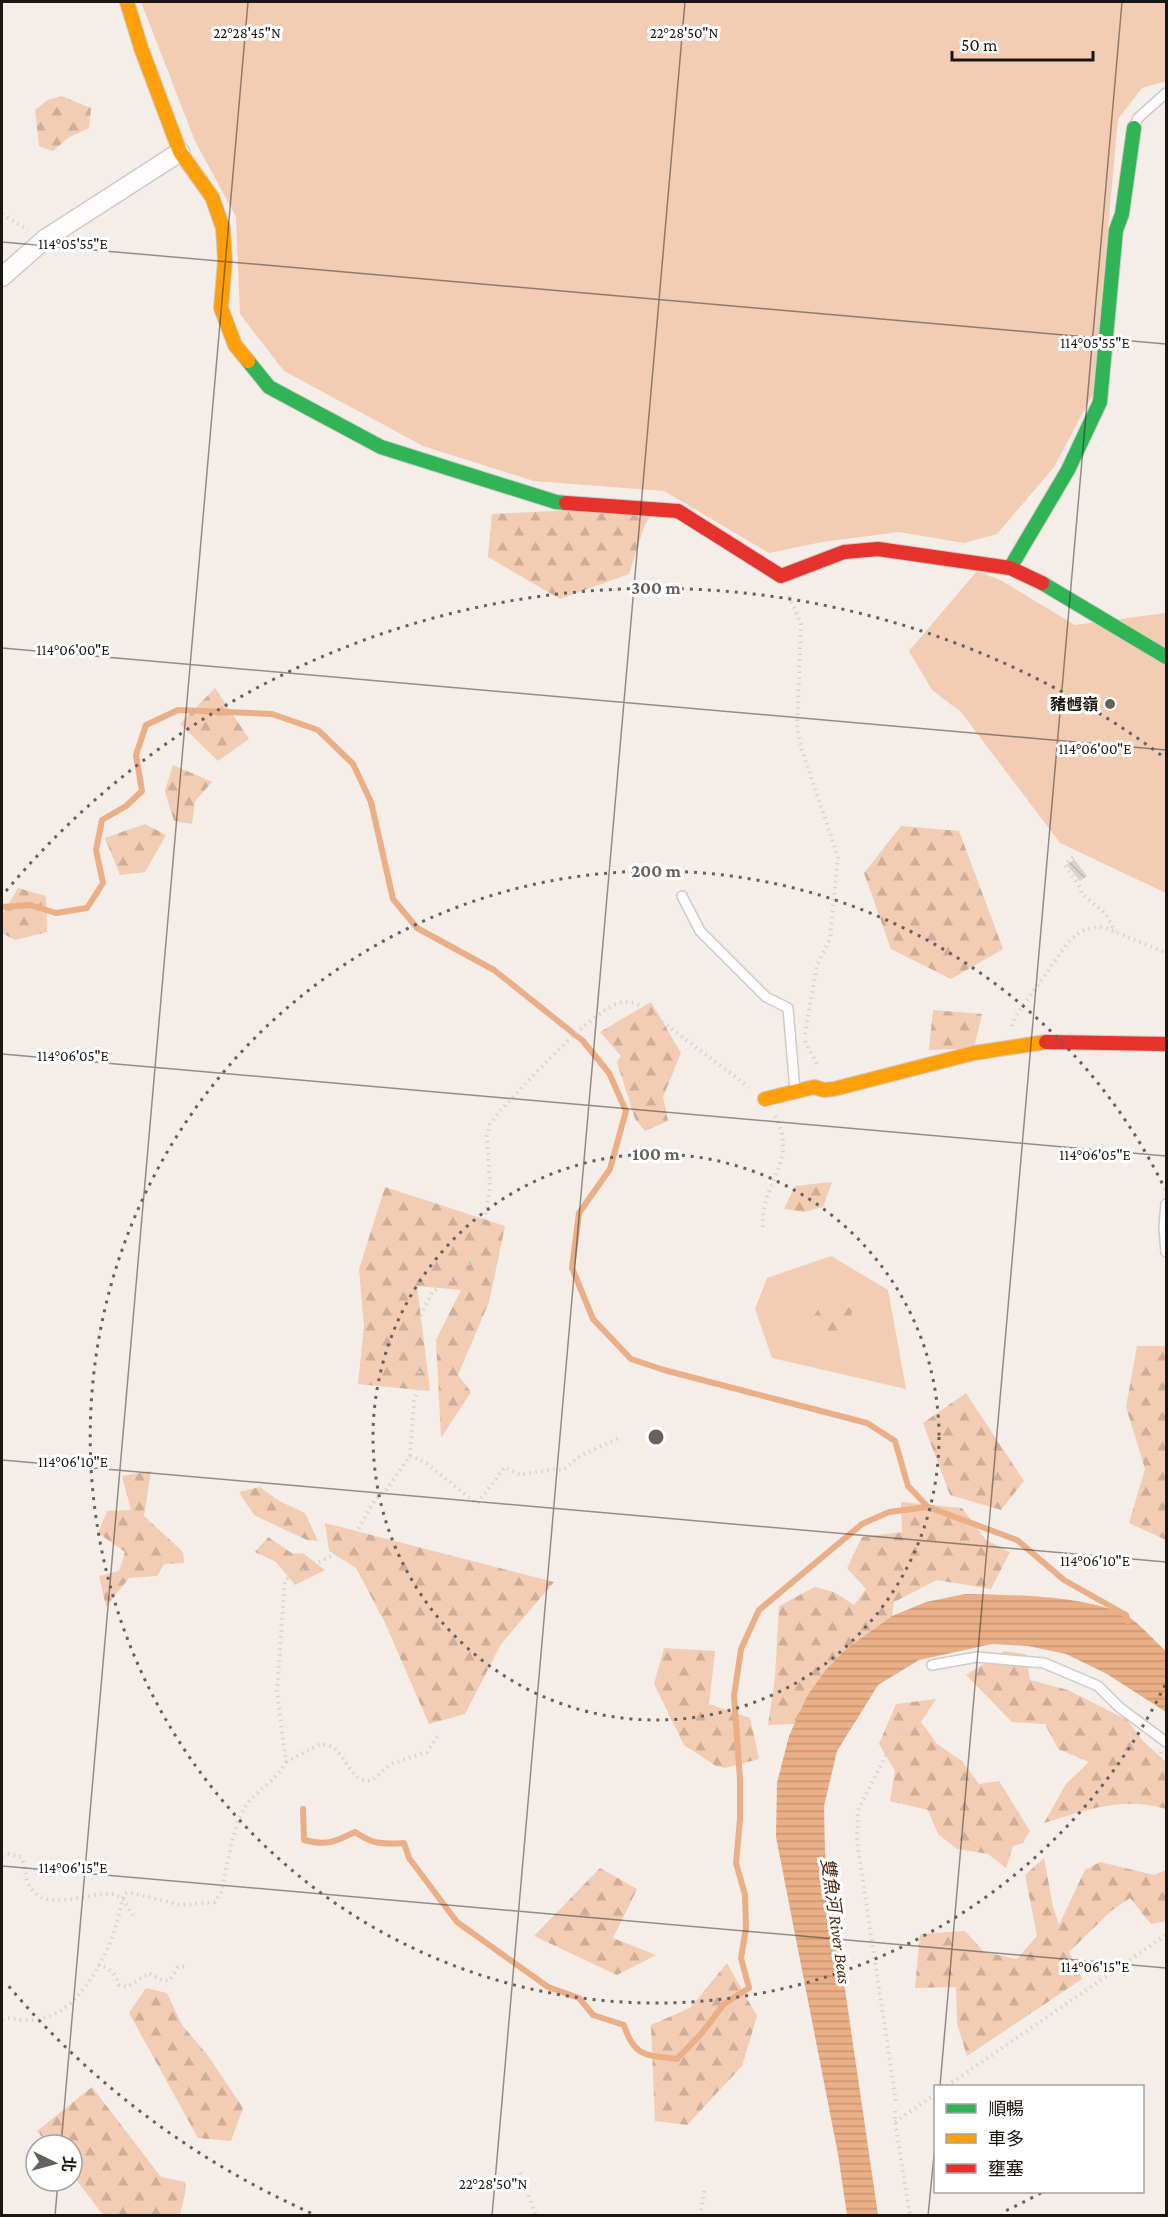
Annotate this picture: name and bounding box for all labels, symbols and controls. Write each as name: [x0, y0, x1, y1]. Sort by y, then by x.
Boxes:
scale bar: [952, 24, 1093, 62]
text: 22°28'45"N: [213, 25, 281, 41]
text: 22°28'50"N: [650, 25, 718, 41]
text: 50 m: [961, 35, 998, 55]
text: 114°05'55"E: [38, 236, 108, 252]
text: 114°05'55"E: [1060, 335, 1130, 351]
text: 300 m: [631, 578, 681, 598]
text: 114°06'00"E: [37, 642, 109, 658]
place label: 豬乸嶺: [1050, 696, 1098, 713]
marker: 豬乸嶺: [1103, 697, 1117, 711]
text: 114°06'00"E: [1059, 741, 1131, 757]
text: 200 m: [631, 861, 682, 881]
text: 114°06'05"E: [37, 1048, 109, 1064]
text: 100 m: [632, 1144, 680, 1164]
text: 114°06'05"E: [1059, 1147, 1131, 1163]
centre of rings: [646, 1427, 666, 1447]
text: 114°06'10"E: [38, 1454, 108, 1470]
text: 114°06'10"E: [1060, 1553, 1130, 1569]
water label: 雙魚河 River Beas: [817, 1857, 855, 1986]
text: 114°06'15"E: [39, 1860, 107, 1876]
text: 114°06'15"E: [1061, 1959, 1129, 1975]
legend: [934, 2085, 1144, 2193]
text: 順暢: [988, 2099, 1024, 2119]
text: 車多: [988, 2129, 1024, 2149]
north arrow: [24, 2133, 84, 2193]
text: 北: [59, 2156, 78, 2173]
text: 壅塞: [988, 2159, 1024, 2179]
text: 22°28'50"N: [459, 2176, 527, 2192]

